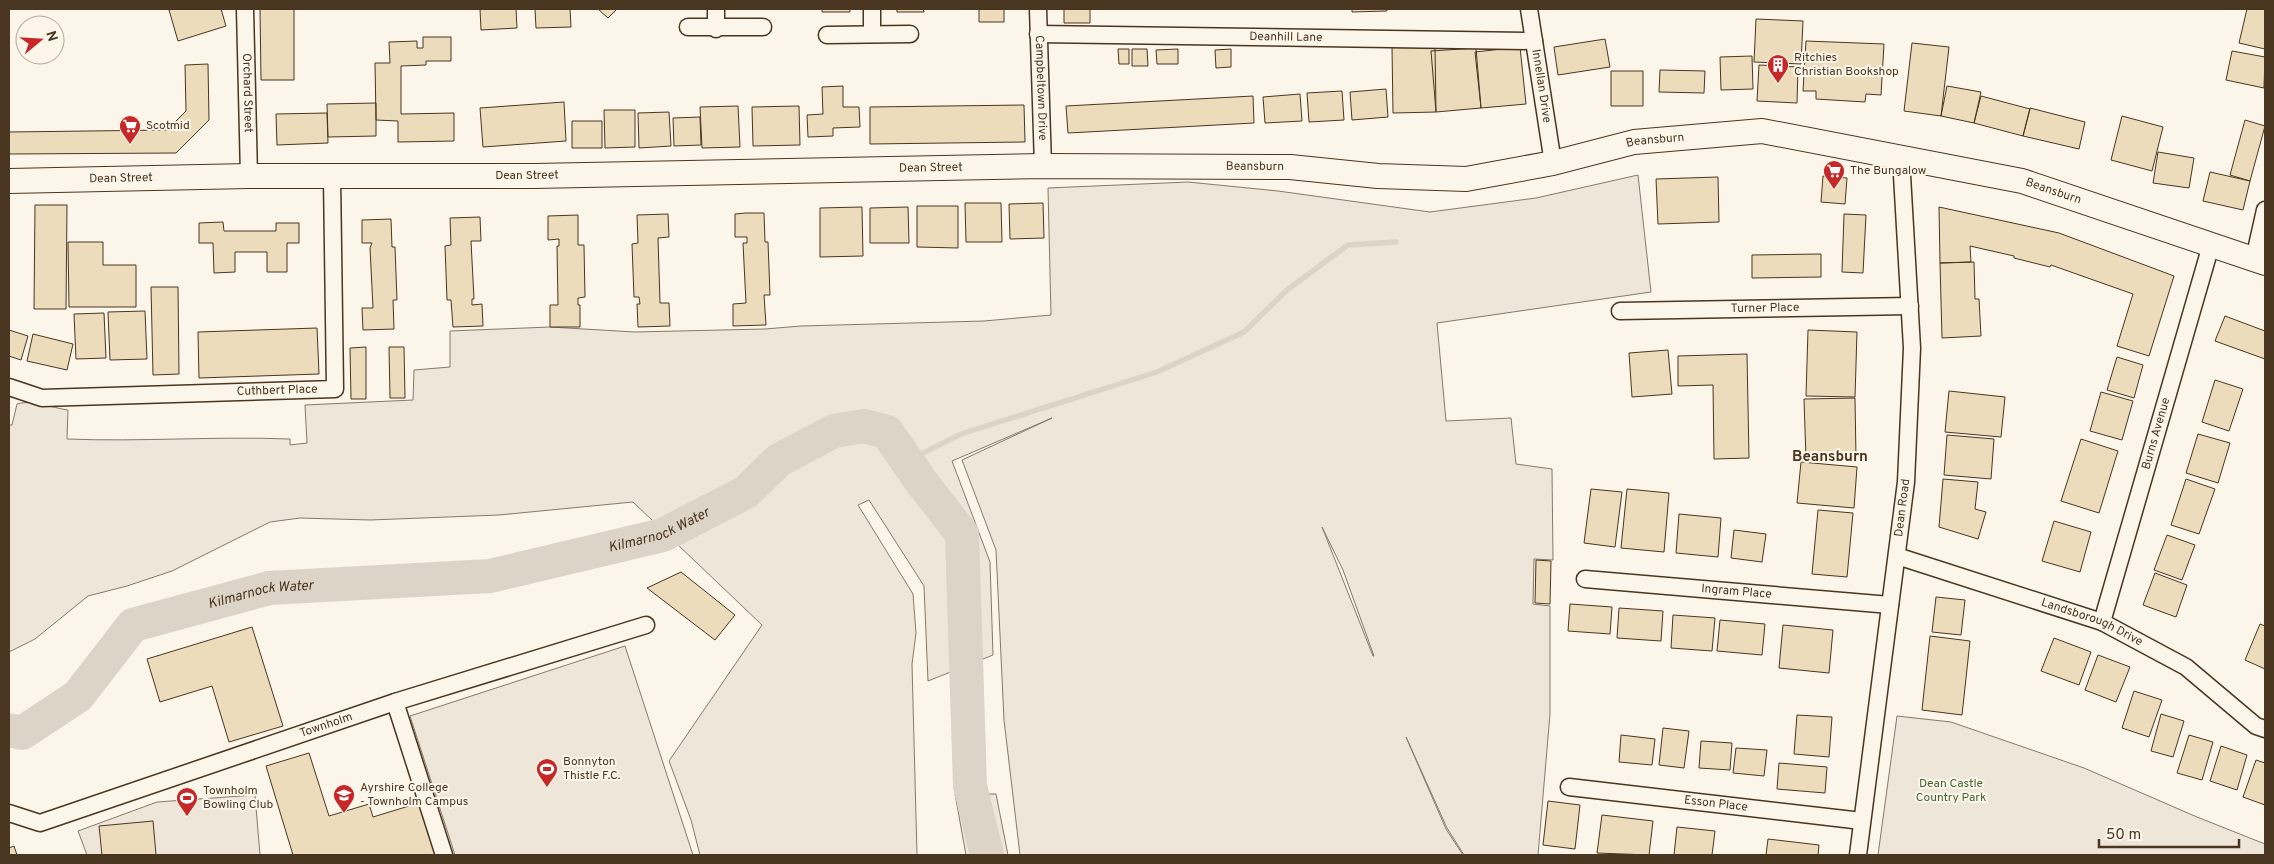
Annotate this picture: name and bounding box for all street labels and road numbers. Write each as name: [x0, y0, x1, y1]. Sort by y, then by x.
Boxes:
street label: Deanhill Lane: [1249, 29, 1323, 46]
street label: Campbeltown Drive: [1031, 35, 1050, 141]
street label: Innellan Drive: [1527, 48, 1555, 124]
street label: Orchard Street: [238, 53, 256, 133]
street label: Beansburn: [1624, 130, 1685, 152]
street label: Beansburn: [1226, 159, 1284, 175]
street label: Dean Street: [899, 160, 963, 177]
street label: Dean Street: [495, 168, 559, 184]
street label: Dean Street: [89, 170, 153, 187]
street label: Beansburn: [2023, 175, 2083, 208]
street label: Turner Place: [1730, 300, 1800, 317]
street label: Cuthbert Place: [236, 382, 318, 400]
street label: Burns Avenue: [2138, 396, 2174, 472]
street label: Dean Road: [1891, 478, 1914, 538]
street label: Ingram Place: [1700, 581, 1772, 603]
street label: Landsborough Drive: [2039, 595, 2145, 650]
street label: Townholm: [298, 709, 355, 742]
street label: Esson Place: [1683, 792, 1749, 816]

